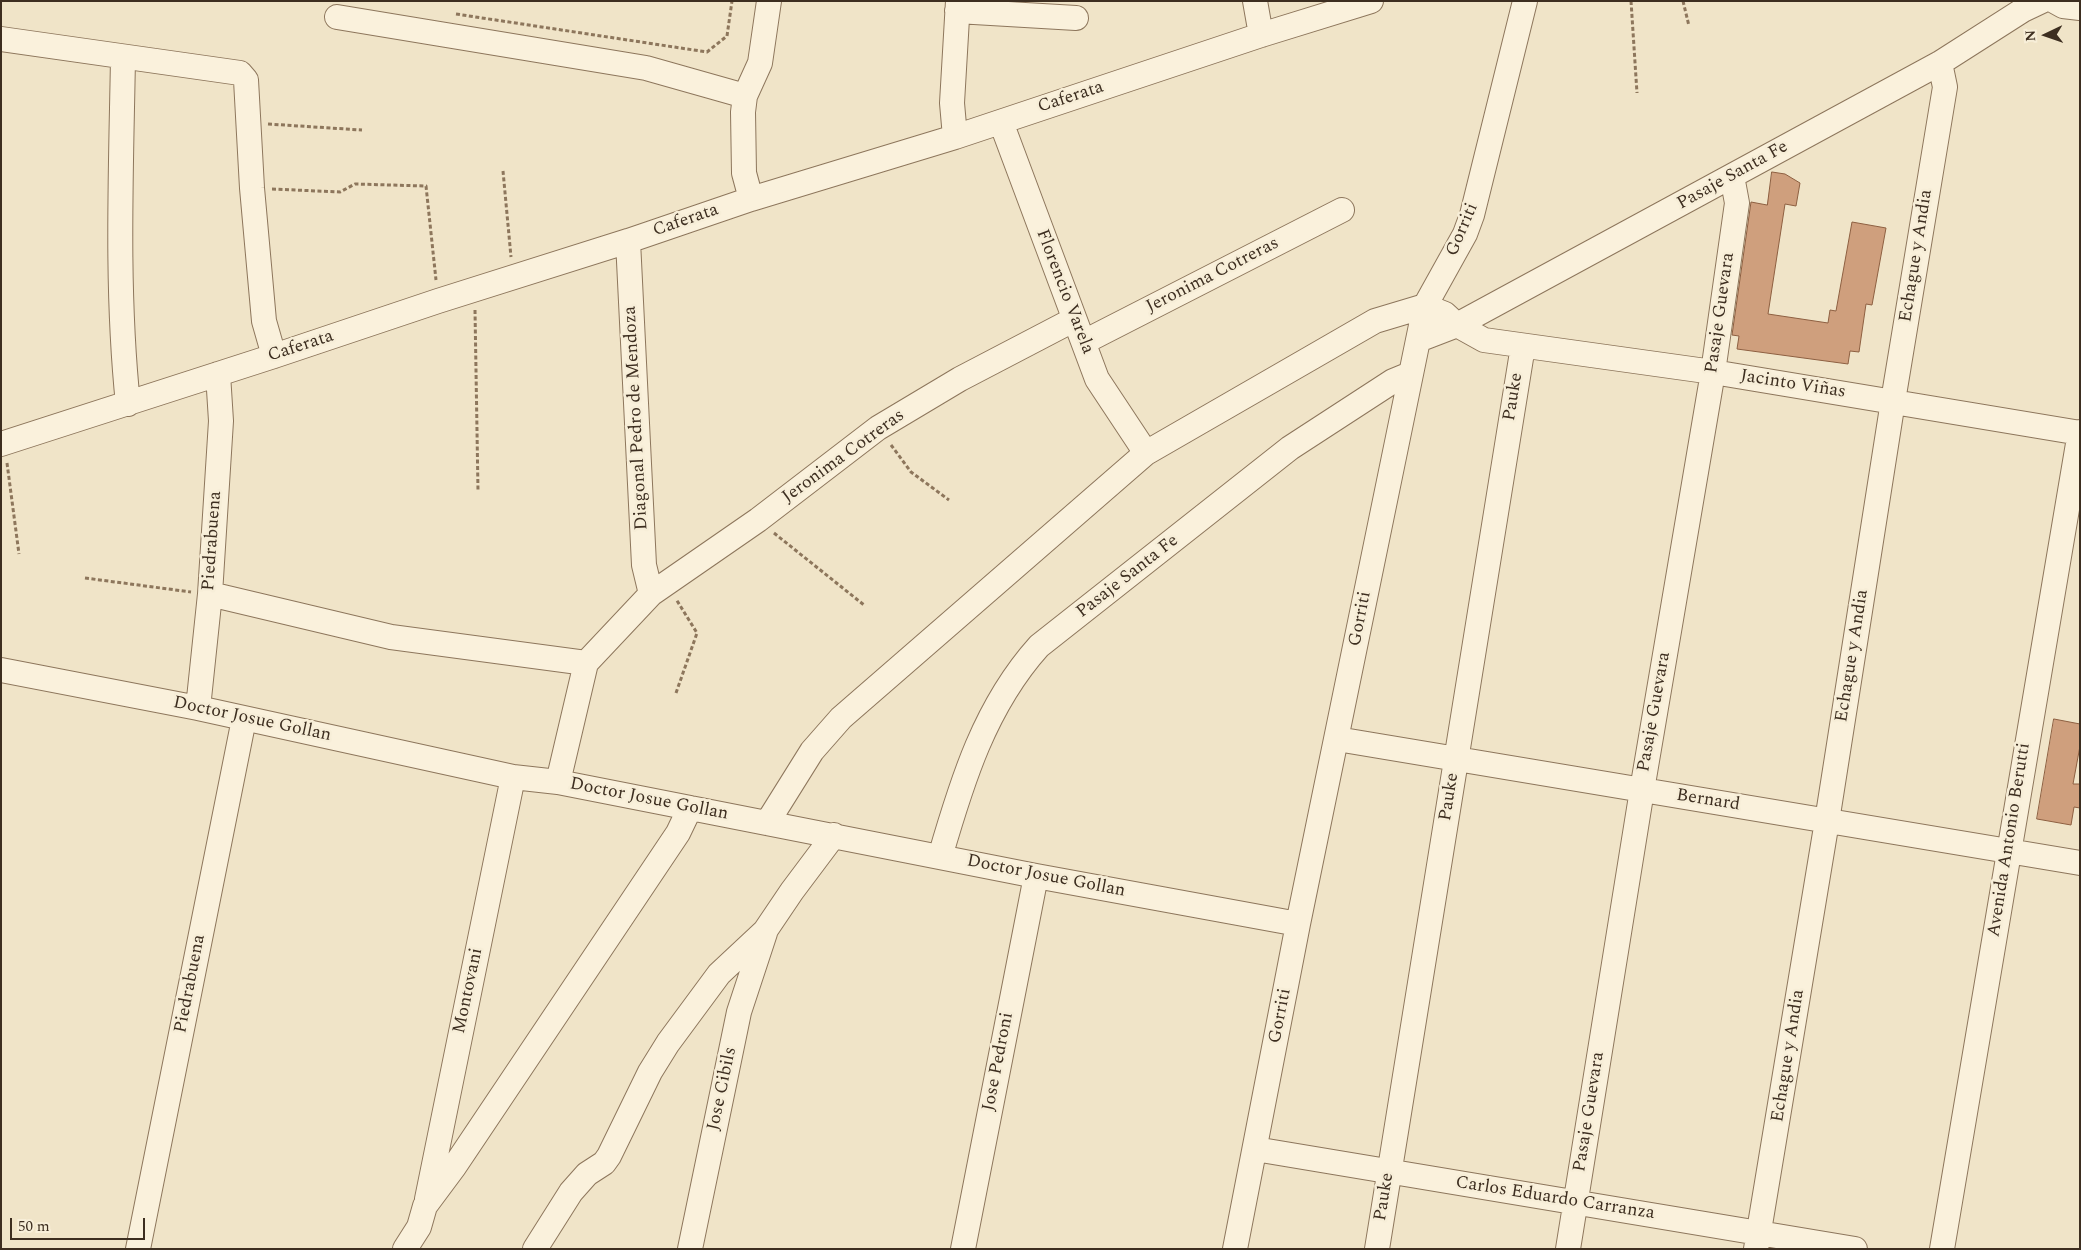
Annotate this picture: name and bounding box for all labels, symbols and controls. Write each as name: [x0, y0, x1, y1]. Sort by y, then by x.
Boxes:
north arrow: [2021, 10, 2071, 60]
text: N: [2020, 30, 2041, 42]
street label: Caferata: [1035, 77, 1107, 119]
street label: Pasaje Santa Fe: [1674, 137, 1792, 215]
street label: Echague y Andia: [1896, 188, 1938, 324]
street label: Caferata: [650, 200, 722, 242]
street label: Gorriti: [1442, 200, 1484, 260]
street label: Florencio Varela: [1030, 227, 1098, 357]
street label: Jeronima Cotreras: [1143, 233, 1283, 319]
street label: Pasaje Guevara: [1702, 251, 1740, 375]
street label: Diagonal Pedro de Mendoza: [620, 305, 654, 531]
street label: Caferata: [265, 326, 337, 368]
street label: Jacinto Viñas: [1739, 366, 1847, 404]
street label: Pauke: [1500, 371, 1528, 423]
street label: Jeronima Cotreras: [779, 405, 909, 509]
street label: Piedrabuena: [199, 490, 227, 592]
street label: Pasaje Santa Fe: [1073, 530, 1183, 624]
street label: Echague y Andia: [1832, 588, 1874, 724]
street label: Gorriti: [1345, 590, 1377, 648]
street label: Pasaje Guevara: [1634, 650, 1676, 774]
street label: Doctor Josue Gollan: [171, 693, 333, 747]
street label: Avenida Antonio Berutti: [1984, 741, 2036, 939]
street label: Pauke: [1436, 771, 1464, 823]
street label: Doctor Josue Gollan: [568, 774, 730, 826]
street label: Bernard: [1675, 785, 1741, 817]
street label: Doctor Josue Gollan: [965, 851, 1127, 903]
street label: Piedrabuena: [171, 933, 211, 1035]
street label: Montovani: [449, 946, 489, 1036]
street label: Gorriti: [1265, 987, 1297, 1045]
street label: Echague y Andia: [1768, 988, 1810, 1124]
street label: Jose Pedroni: [979, 1011, 1019, 1113]
street label: Jose Cibils: [704, 1045, 742, 1133]
street label: Pasaje Guevara: [1570, 1050, 1610, 1174]
street label: Pauke: [1371, 1171, 1399, 1223]
street label: Carlos Eduardo Carranza: [1454, 1173, 1656, 1225]
scale bar: [12, 1208, 148, 1240]
text: 50 m: [18, 1215, 50, 1238]

